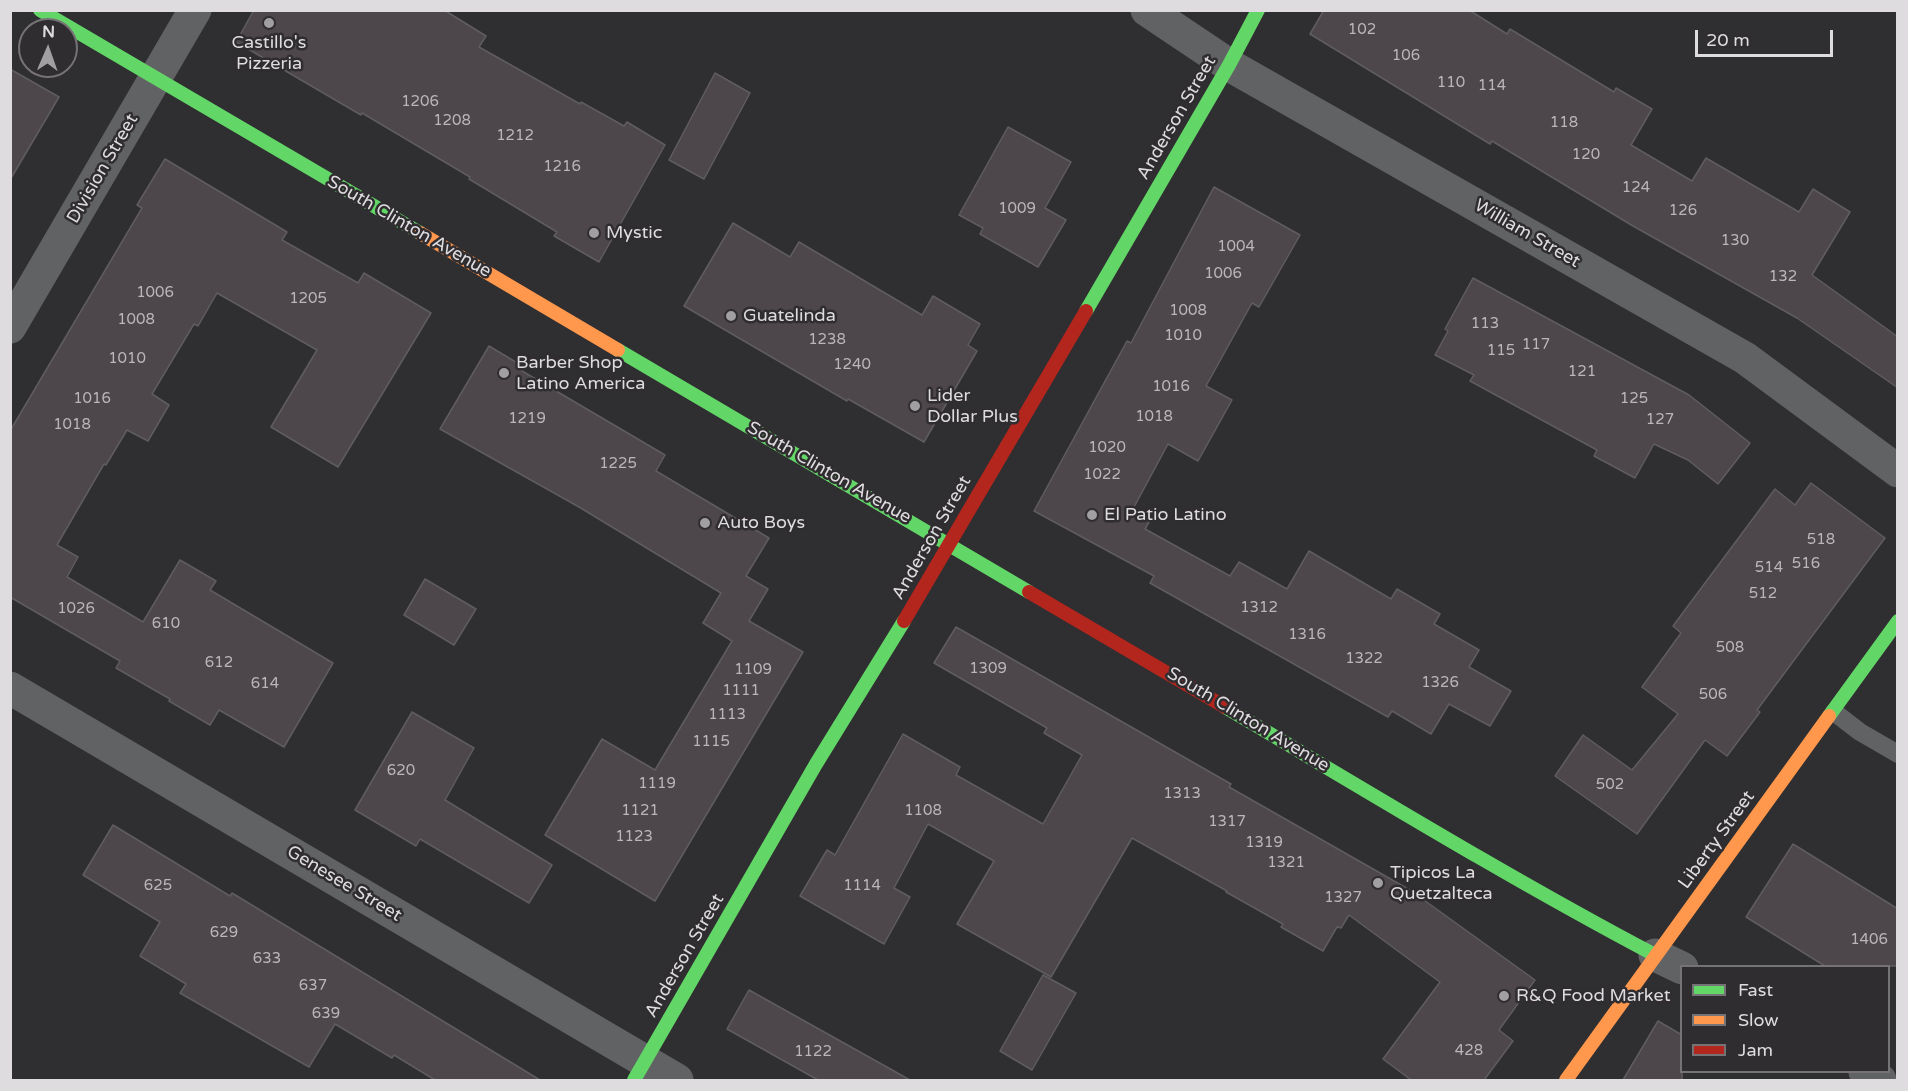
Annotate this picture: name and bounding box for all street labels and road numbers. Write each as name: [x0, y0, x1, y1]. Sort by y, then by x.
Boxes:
street label: Anderson Street: [1133, 52, 1221, 184]
street label: Division Street: [63, 110, 143, 228]
street label: South Clinton Avenue: [323, 171, 495, 283]
street label: William Street: [1470, 195, 1584, 273]
street label: South Clinton Avenue: [743, 417, 915, 529]
street label: Anderson Street: [888, 472, 976, 604]
street label: South Clinton Avenue: [1163, 663, 1333, 777]
street label: Liberty Street: [1674, 787, 1760, 893]
street label: Genesee Street: [283, 841, 405, 927]
street label: Anderson Street: [641, 890, 729, 1022]

